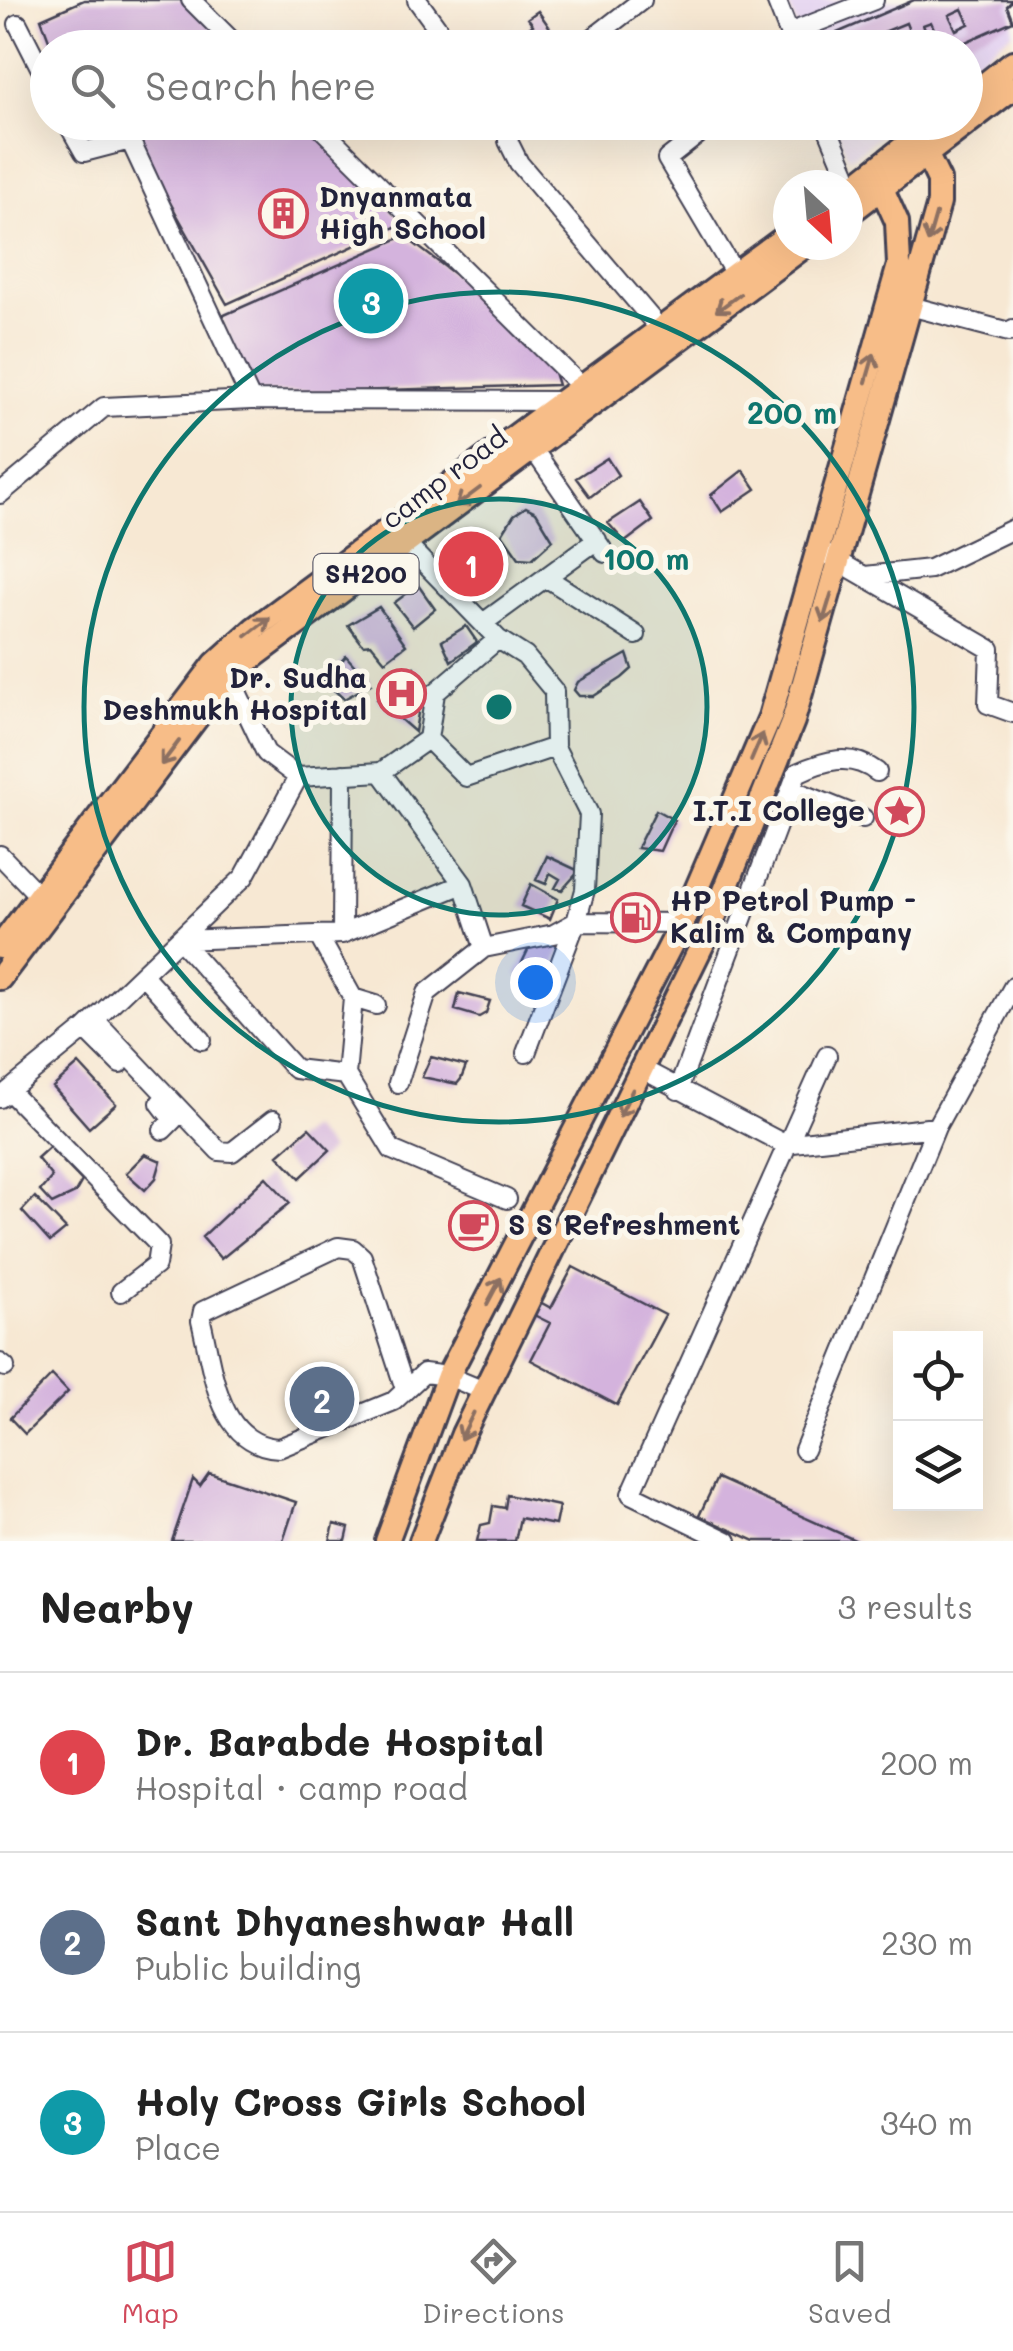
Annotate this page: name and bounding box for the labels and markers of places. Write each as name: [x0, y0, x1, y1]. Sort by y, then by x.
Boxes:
place label: Dnyanmata High School: [319, 178, 486, 246]
building icon: Dnyanmata High School: [258, 187, 310, 239]
pin: 3: [338, 264, 404, 338]
pin: 1: [438, 526, 504, 602]
place label: Dr. Sudha Deshmukh Hospital: [102, 659, 367, 727]
hospital icon: Dr. Sudha Deshmukh Hospital: [376, 668, 428, 720]
centre of rings: [481, 689, 517, 725]
place icon: I.T.I College: [874, 785, 926, 837]
place label: I.T.I College: [692, 792, 865, 828]
place label: HP Petrol Pump - Kalim & Company: [670, 882, 916, 951]
fuel station icon: HP Petrol Pump - Kalim & Company: [609, 891, 661, 943]
cafe icon: S S Refreshment: [447, 1199, 499, 1251]
place label: S S Refreshment: [508, 1206, 740, 1242]
pin: 2: [290, 1362, 354, 1436]

